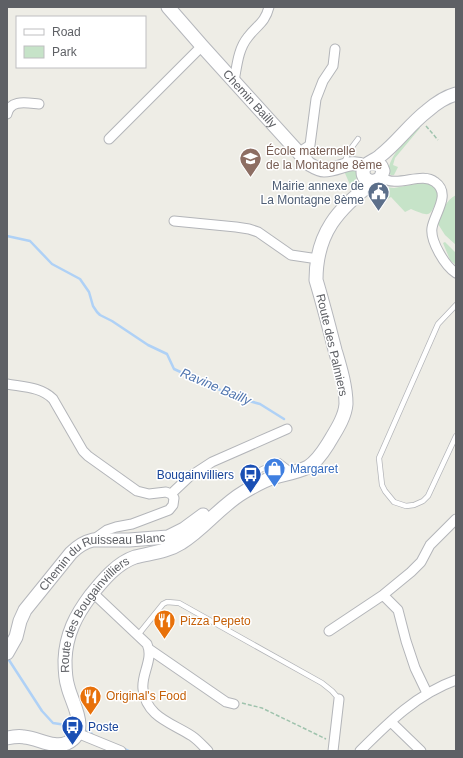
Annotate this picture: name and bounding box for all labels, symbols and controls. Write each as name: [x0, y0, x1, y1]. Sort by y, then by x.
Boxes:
legend: [16, 16, 146, 68]
text: Road: [52, 25, 81, 39]
text: Park: [52, 45, 78, 59]
street label: Chemin Bailly: [220, 67, 280, 131]
place label: École maternelle de la Montagne 8ème: [266, 143, 382, 172]
school or university icon: École maternelle de la Montagne 8ème: [237, 145, 263, 178]
place label: Mairie annexe de La Montagne 8ème: [261, 179, 364, 207]
public building icon: Mairie annexe de La Montagne 8ème: [366, 180, 392, 213]
street label: Route des Palmiers: [313, 292, 351, 398]
water label: Ravine Bailly: [178, 365, 255, 409]
shop icon: Margaret: [261, 456, 287, 489]
bus stop icon: Bougainvilliers: [237, 462, 263, 495]
place label: Margaret: [290, 462, 339, 476]
place label: Bougainvilliers: [157, 468, 234, 482]
street label: Chemin du Ruisseau Blanc: [36, 530, 166, 594]
street label: Route des Bougainvilliers: [58, 554, 132, 673]
restaurant icon: Pizza Pepeto: [151, 608, 177, 641]
place label: Pizza Pepeto: [180, 614, 251, 628]
restaurant icon: Original's Food: [78, 683, 104, 716]
place label: Original's Food: [106, 689, 186, 703]
bus stop icon: Poste: [60, 714, 86, 747]
place label: Poste: [88, 720, 119, 734]

